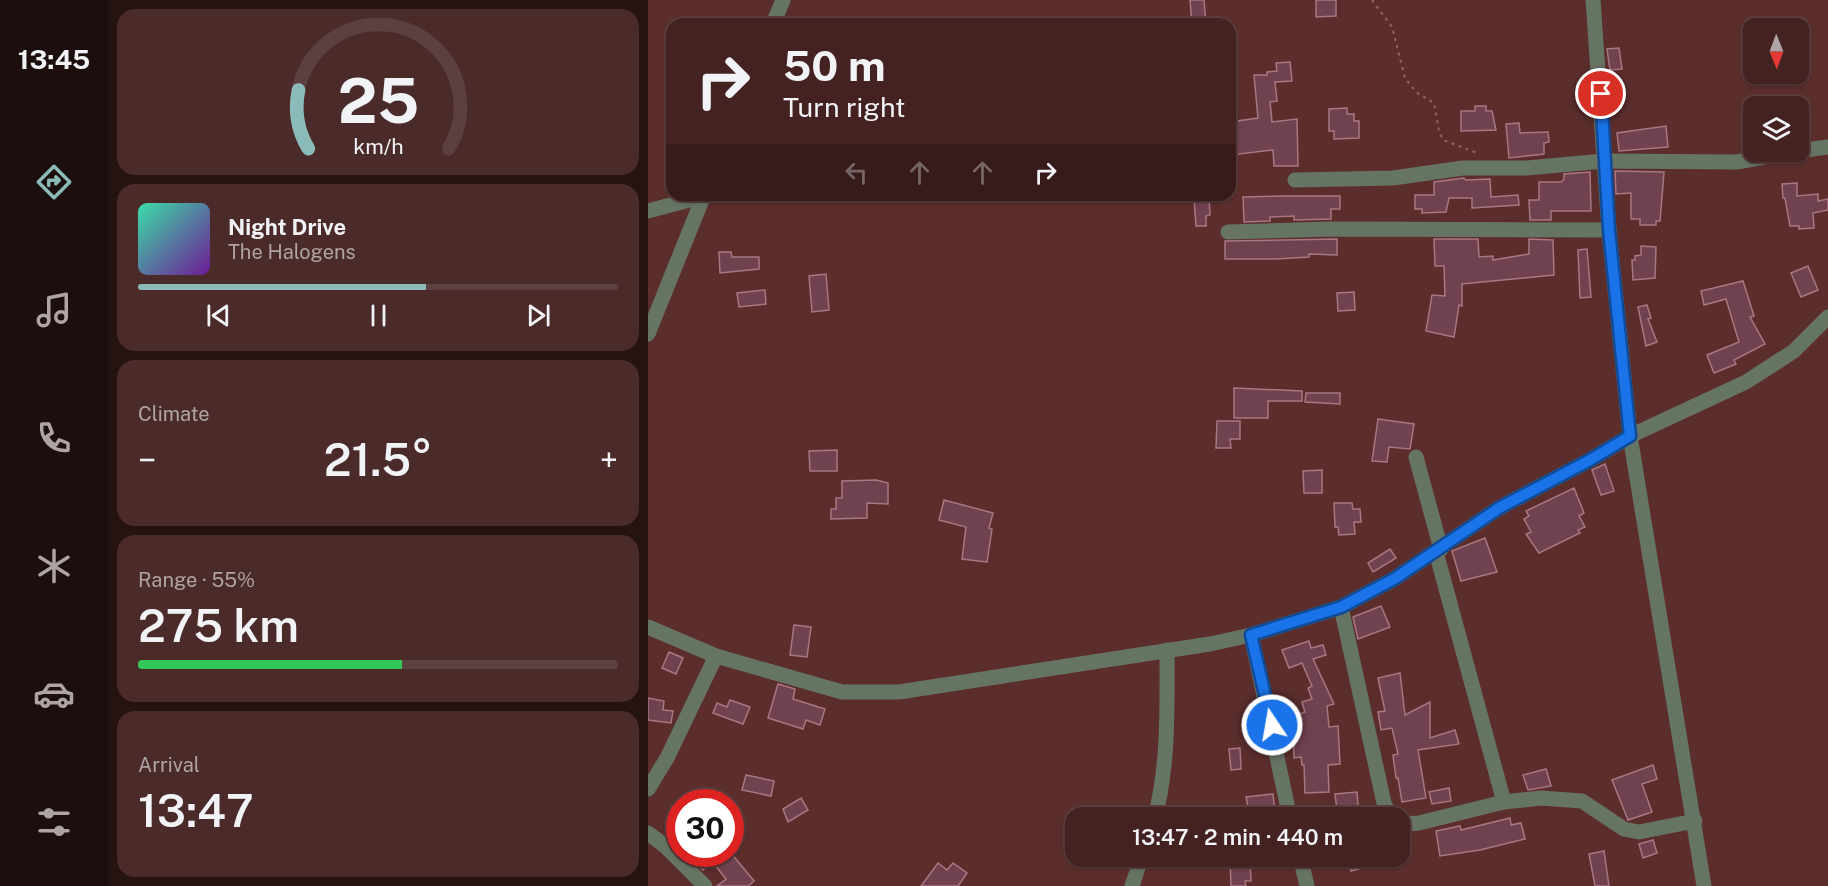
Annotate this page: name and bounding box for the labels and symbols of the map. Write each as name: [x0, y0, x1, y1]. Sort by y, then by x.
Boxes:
north arrow: [1743, 18, 1809, 84]
pin: [1575, 68, 1626, 119]
position arrow: [1240, 693, 1304, 757]
speed limit sign: 30: [666, 789, 744, 867]

